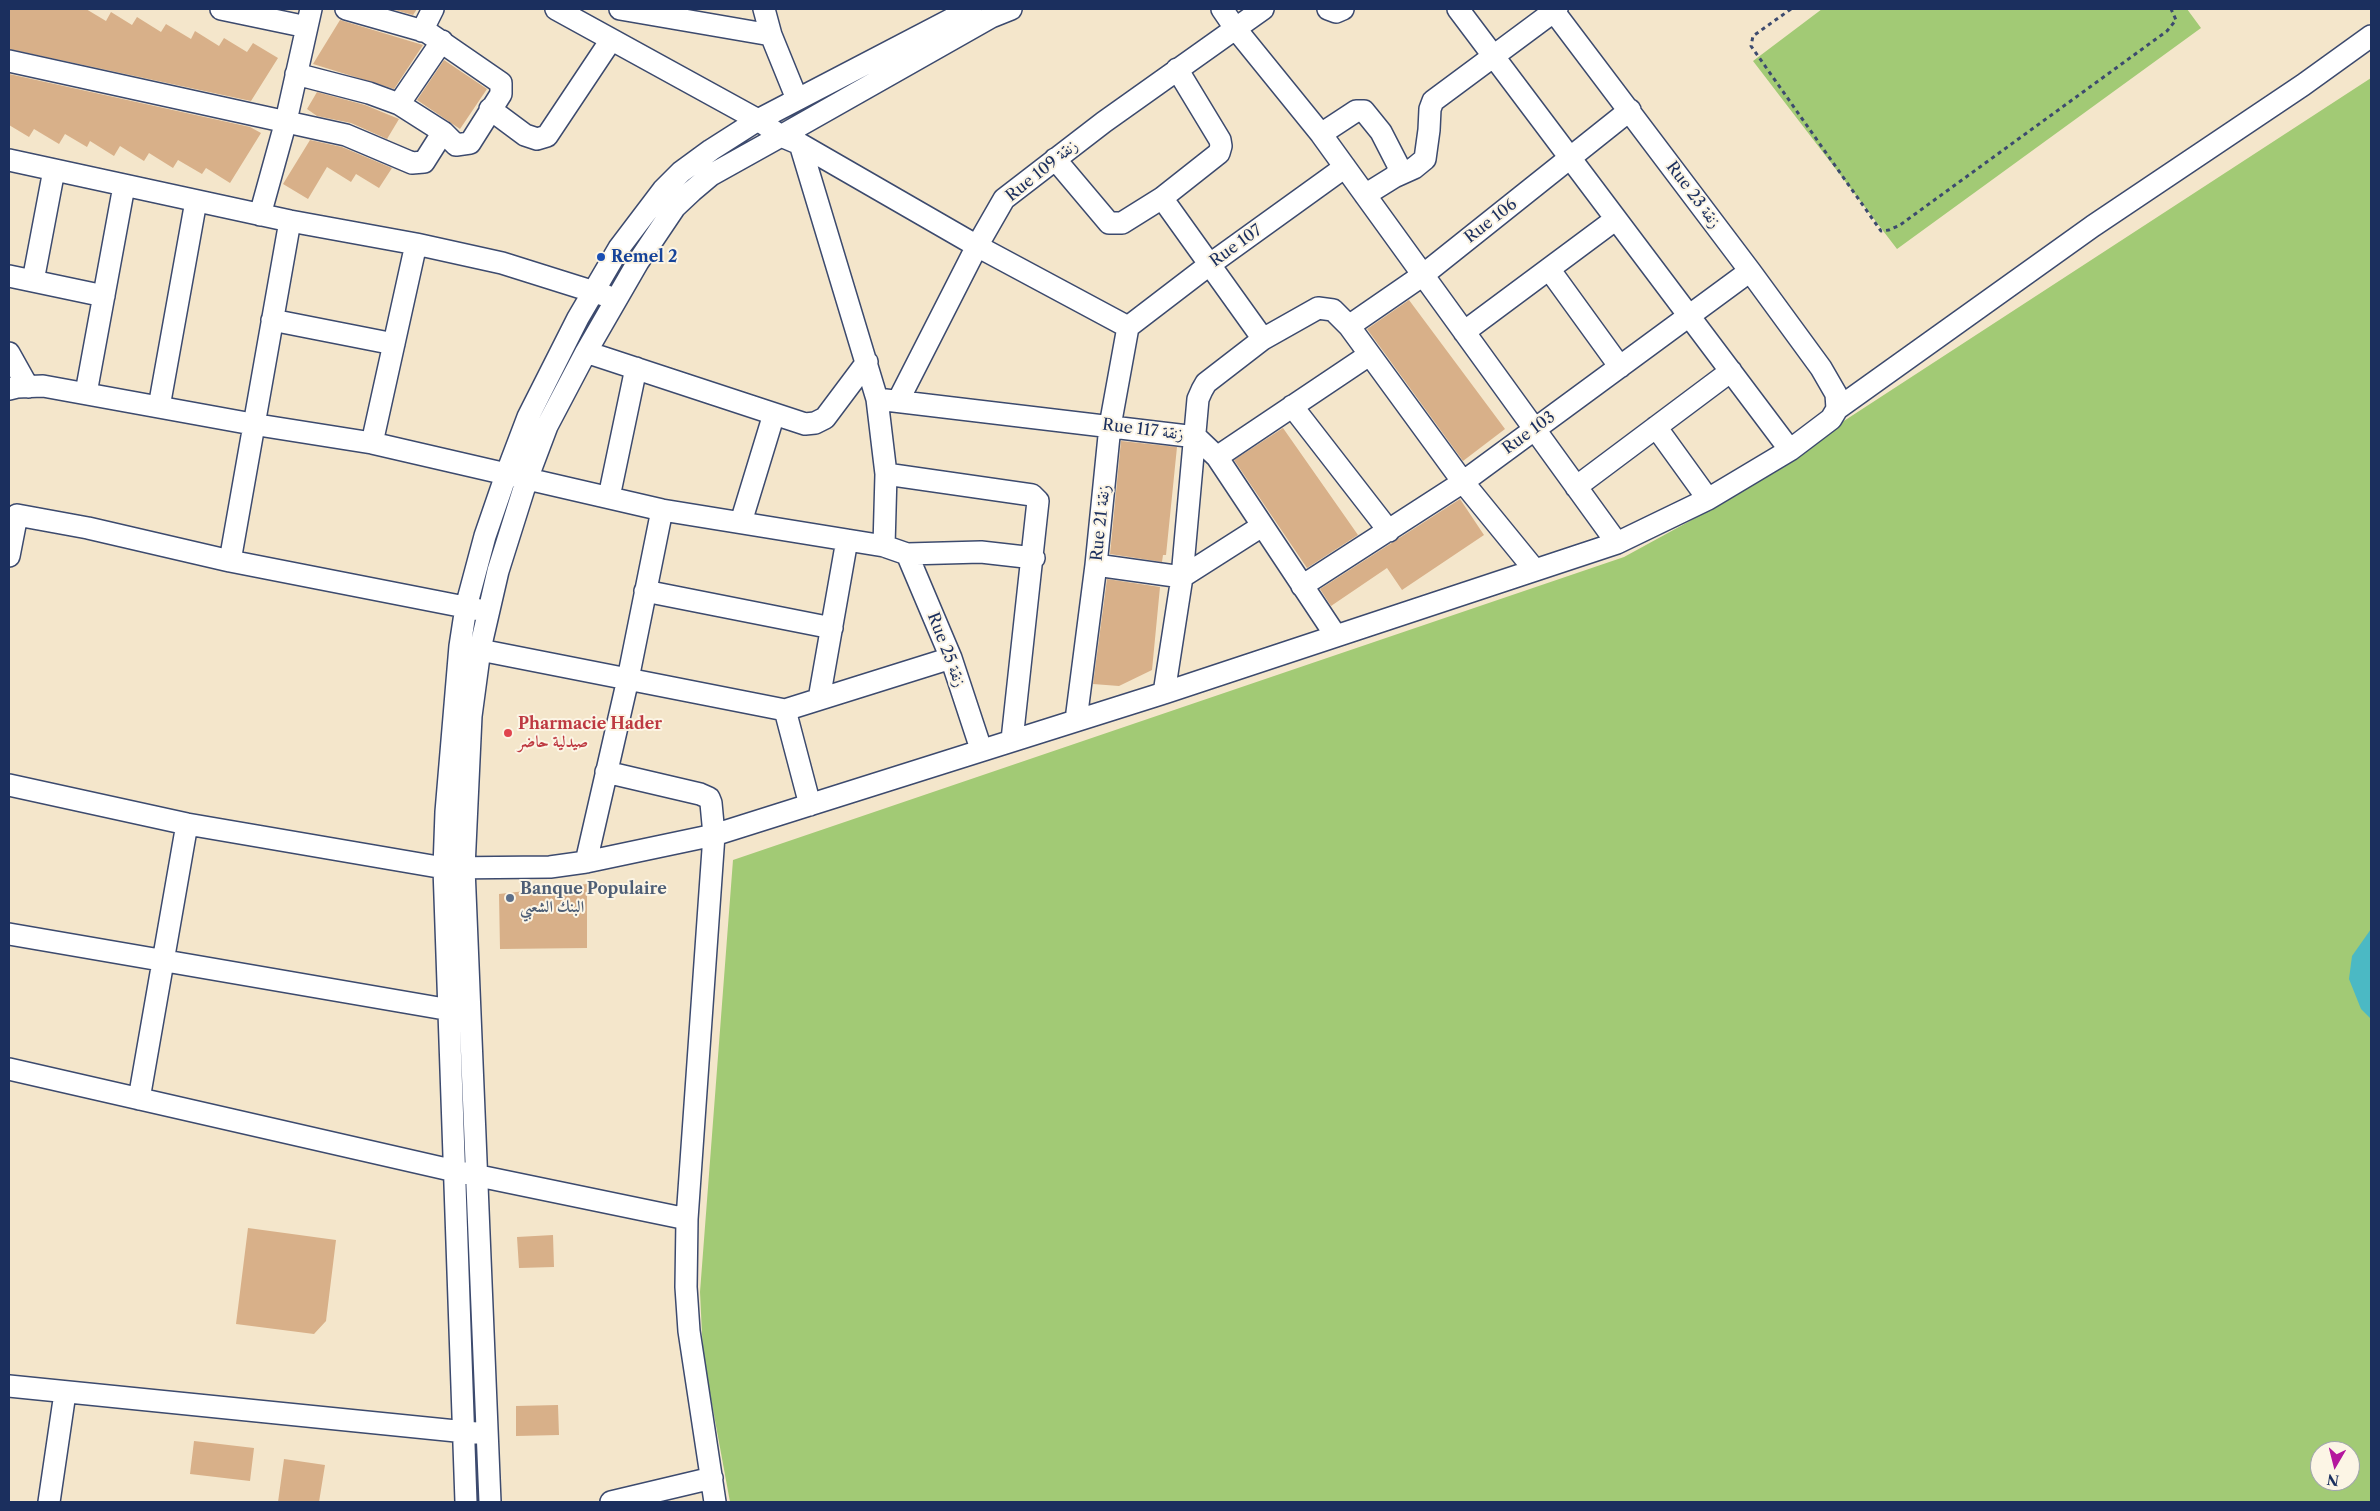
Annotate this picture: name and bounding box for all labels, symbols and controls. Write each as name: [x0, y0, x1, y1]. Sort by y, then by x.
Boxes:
street label: Rue 109 زنقة: [1002, 136, 1082, 206]
street label: Rue 23 زنقة: [1662, 158, 1724, 232]
street label: Rue 106: [1461, 195, 1521, 247]
street label: Rue 107: [1206, 221, 1266, 271]
place label: Remel 2: [611, 247, 677, 267]
marker: Remel 2: [595, 251, 607, 263]
street label: Rue 103: [1499, 407, 1559, 459]
street label: Rue 117 زنقة: [1101, 415, 1185, 445]
street label: Rue 21 زنقة: [1087, 484, 1115, 562]
street label: Rue 25 زنقة: [923, 610, 969, 690]
place label: Pharmacie Hader صيدلية حاضر: [518, 714, 662, 752]
marker: Pharmacie Hader صيدلية حاضر: [502, 727, 514, 739]
place label: Banque Populaire البنك الشعبي: [520, 879, 667, 917]
marker: Banque Populaire البنك الشعبي: [504, 892, 516, 904]
north arrow: [2310, 1441, 2360, 1491]
text: N: [2326, 1470, 2340, 1490]

